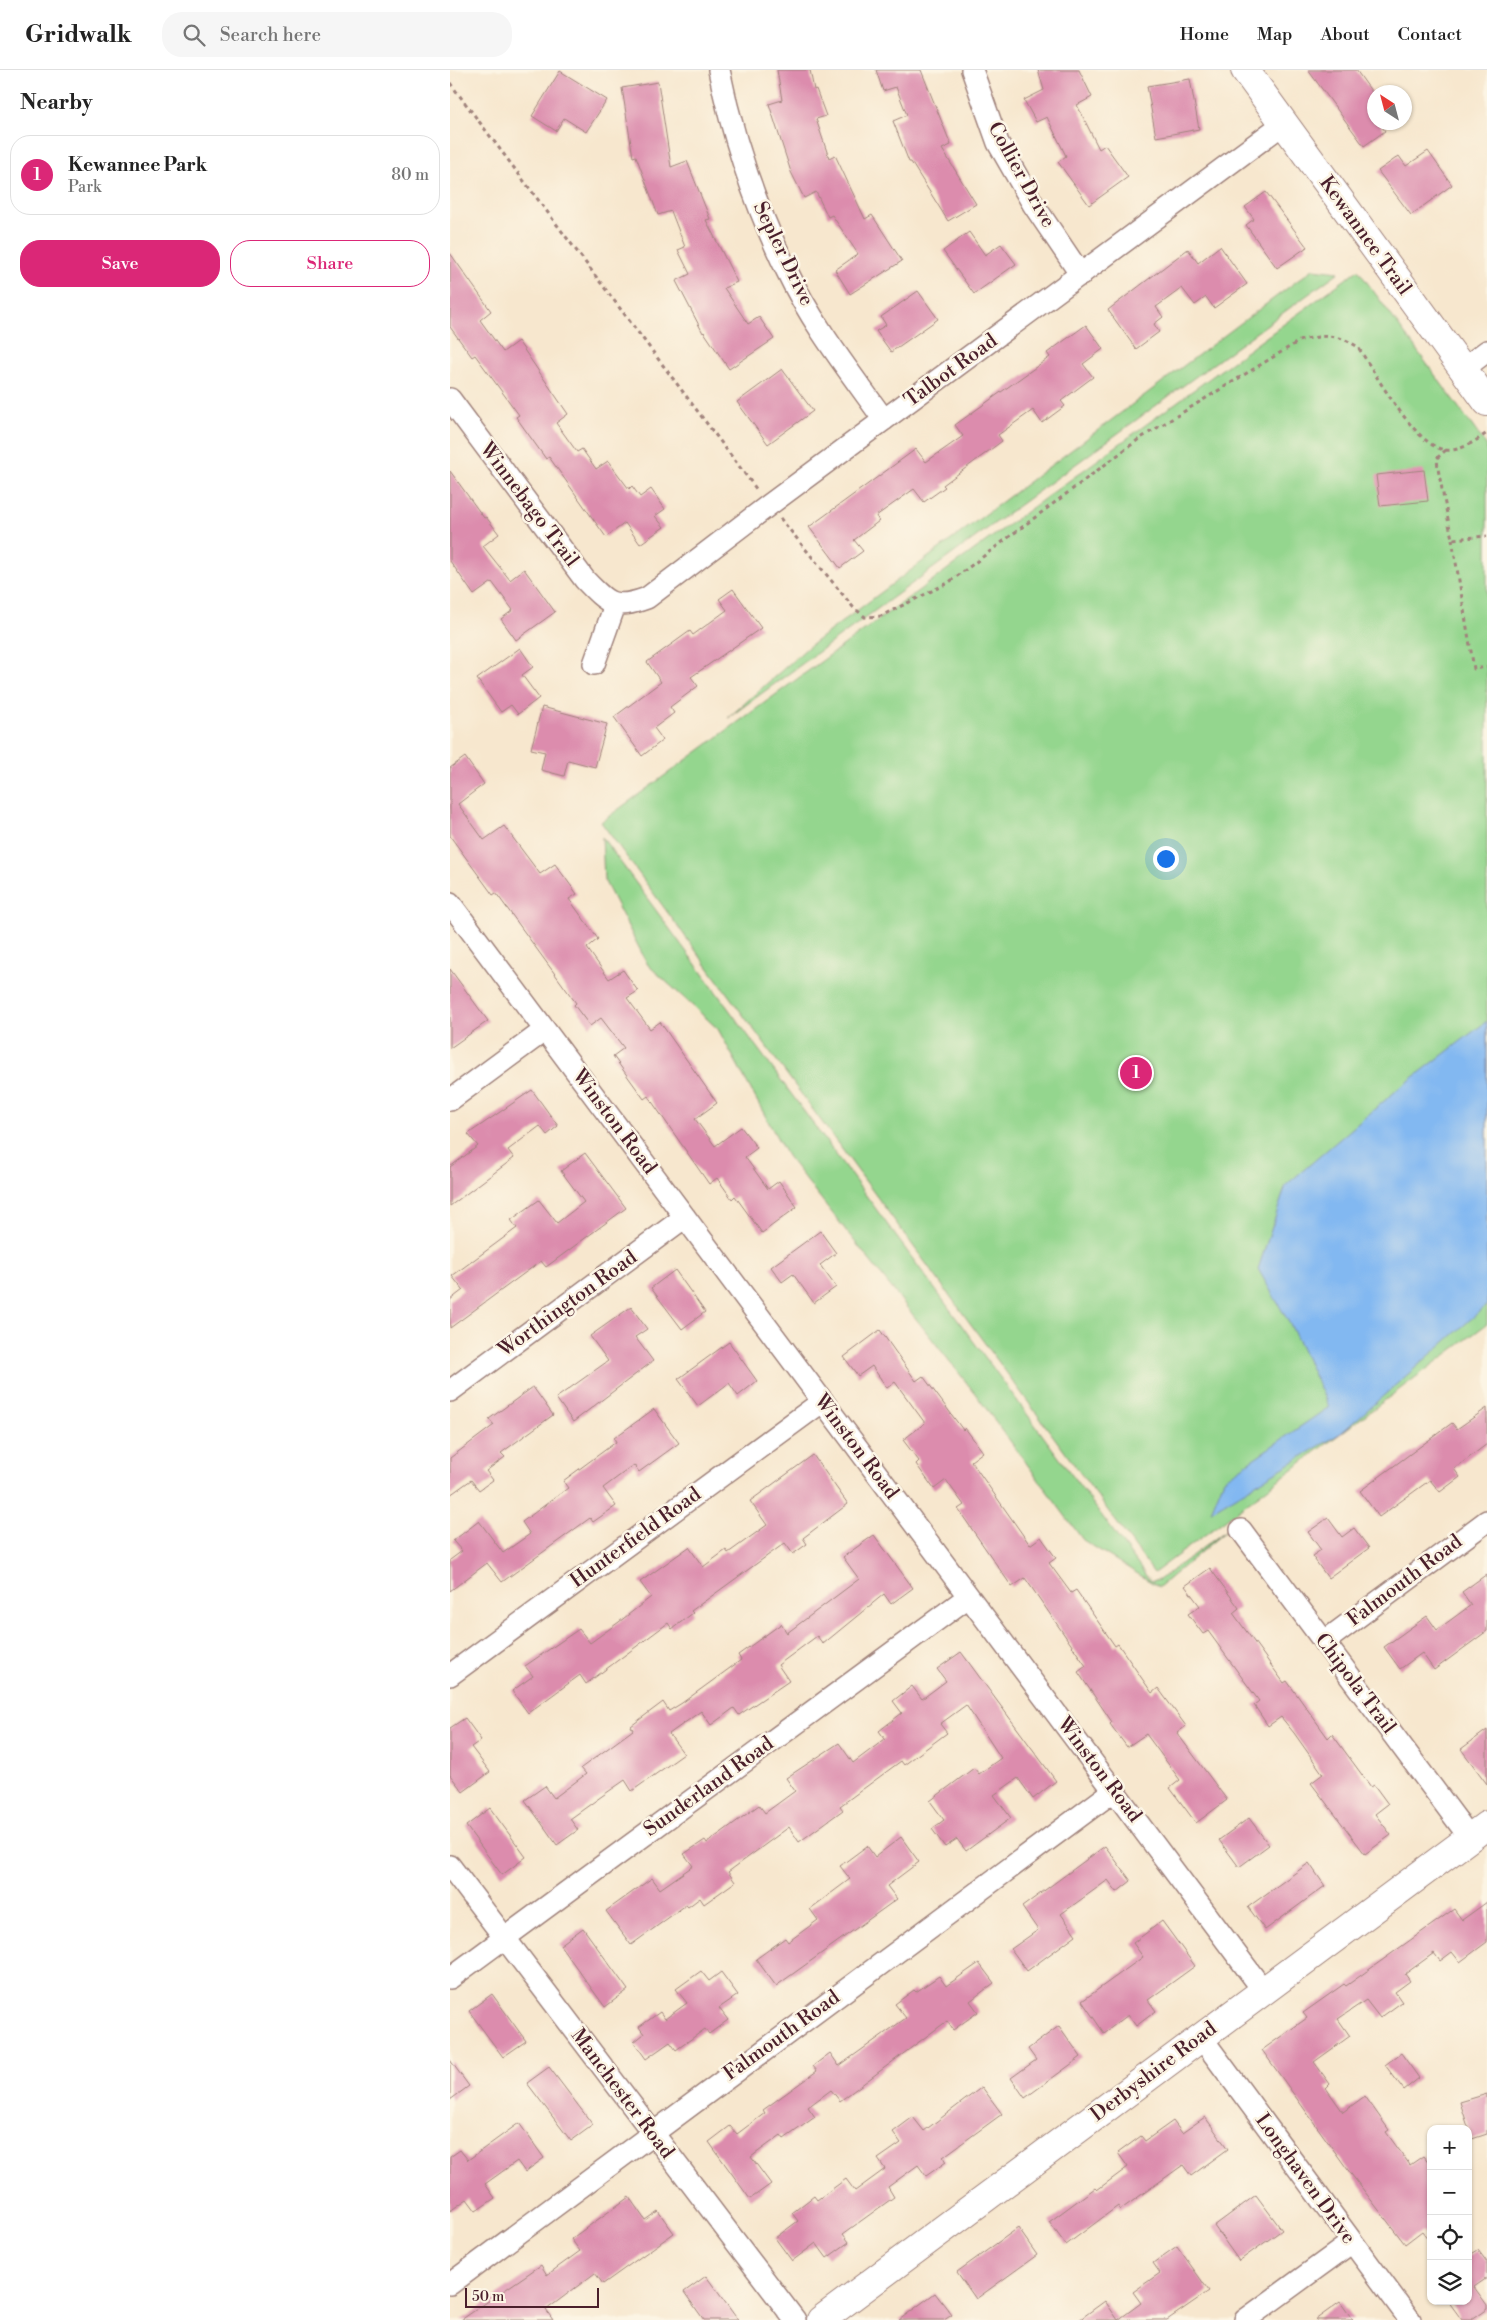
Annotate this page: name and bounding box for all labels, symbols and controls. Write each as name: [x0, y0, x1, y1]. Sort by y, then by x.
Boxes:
search box: [162, 12, 512, 57]
text: Gridwalk: [25, 20, 132, 50]
icon: search: [180, 21, 208, 49]
text: Search here: [220, 23, 321, 47]
text: Home: [1180, 23, 1229, 46]
text: Map: [1257, 23, 1293, 46]
text: About: [1321, 23, 1370, 46]
text: Contact: [1398, 23, 1462, 46]
north arrow: [1367, 85, 1412, 130]
text: Nearby: [20, 90, 93, 116]
street label: Collier Drive: [982, 118, 1060, 232]
text: Kewannee Park: [68, 153, 207, 177]
text: 1: [33, 165, 41, 185]
text: 80 m: [391, 165, 429, 185]
street label: Kewannee Trail: [1313, 172, 1417, 301]
text: Park: [68, 177, 101, 197]
street label: Sepler Drive: [747, 198, 819, 310]
button: Save: [20, 240, 220, 287]
button: Share: [230, 240, 430, 287]
street label: Talbot Road: [900, 328, 1003, 413]
street label: Winnebago Trail: [473, 437, 584, 572]
your location: [1153, 846, 1179, 872]
pin: 1: [1120, 1054, 1152, 1092]
street label: Winston Road: [566, 1064, 662, 1180]
street label: Worthington Road: [493, 1245, 643, 1363]
street label: Winston Road: [808, 1389, 904, 1505]
street label: Hunterfield Road: [566, 1482, 707, 1594]
street label: Falmouth Road: [1342, 1529, 1468, 1632]
street label: Chipola Trail: [1309, 1629, 1401, 1739]
street label: Winston Road: [1051, 1712, 1147, 1828]
street label: Sunderland Road: [639, 1731, 779, 1842]
street label: Falmouth Road: [719, 1985, 846, 2087]
street label: Derbyshire Road: [1086, 2016, 1222, 2128]
street label: Manchester Road: [565, 2024, 680, 2165]
street label: Longhaven Drive: [1249, 2109, 1361, 2249]
map controls: [1427, 2125, 1472, 2305]
button: +: [1427, 2125, 1472, 2170]
button: −: [1427, 2170, 1472, 2215]
button: locate: [1427, 2215, 1472, 2260]
button: layers: [1427, 2260, 1472, 2305]
scale bar: [465, 2285, 599, 2308]
text: 50 m: [472, 2288, 504, 2306]

